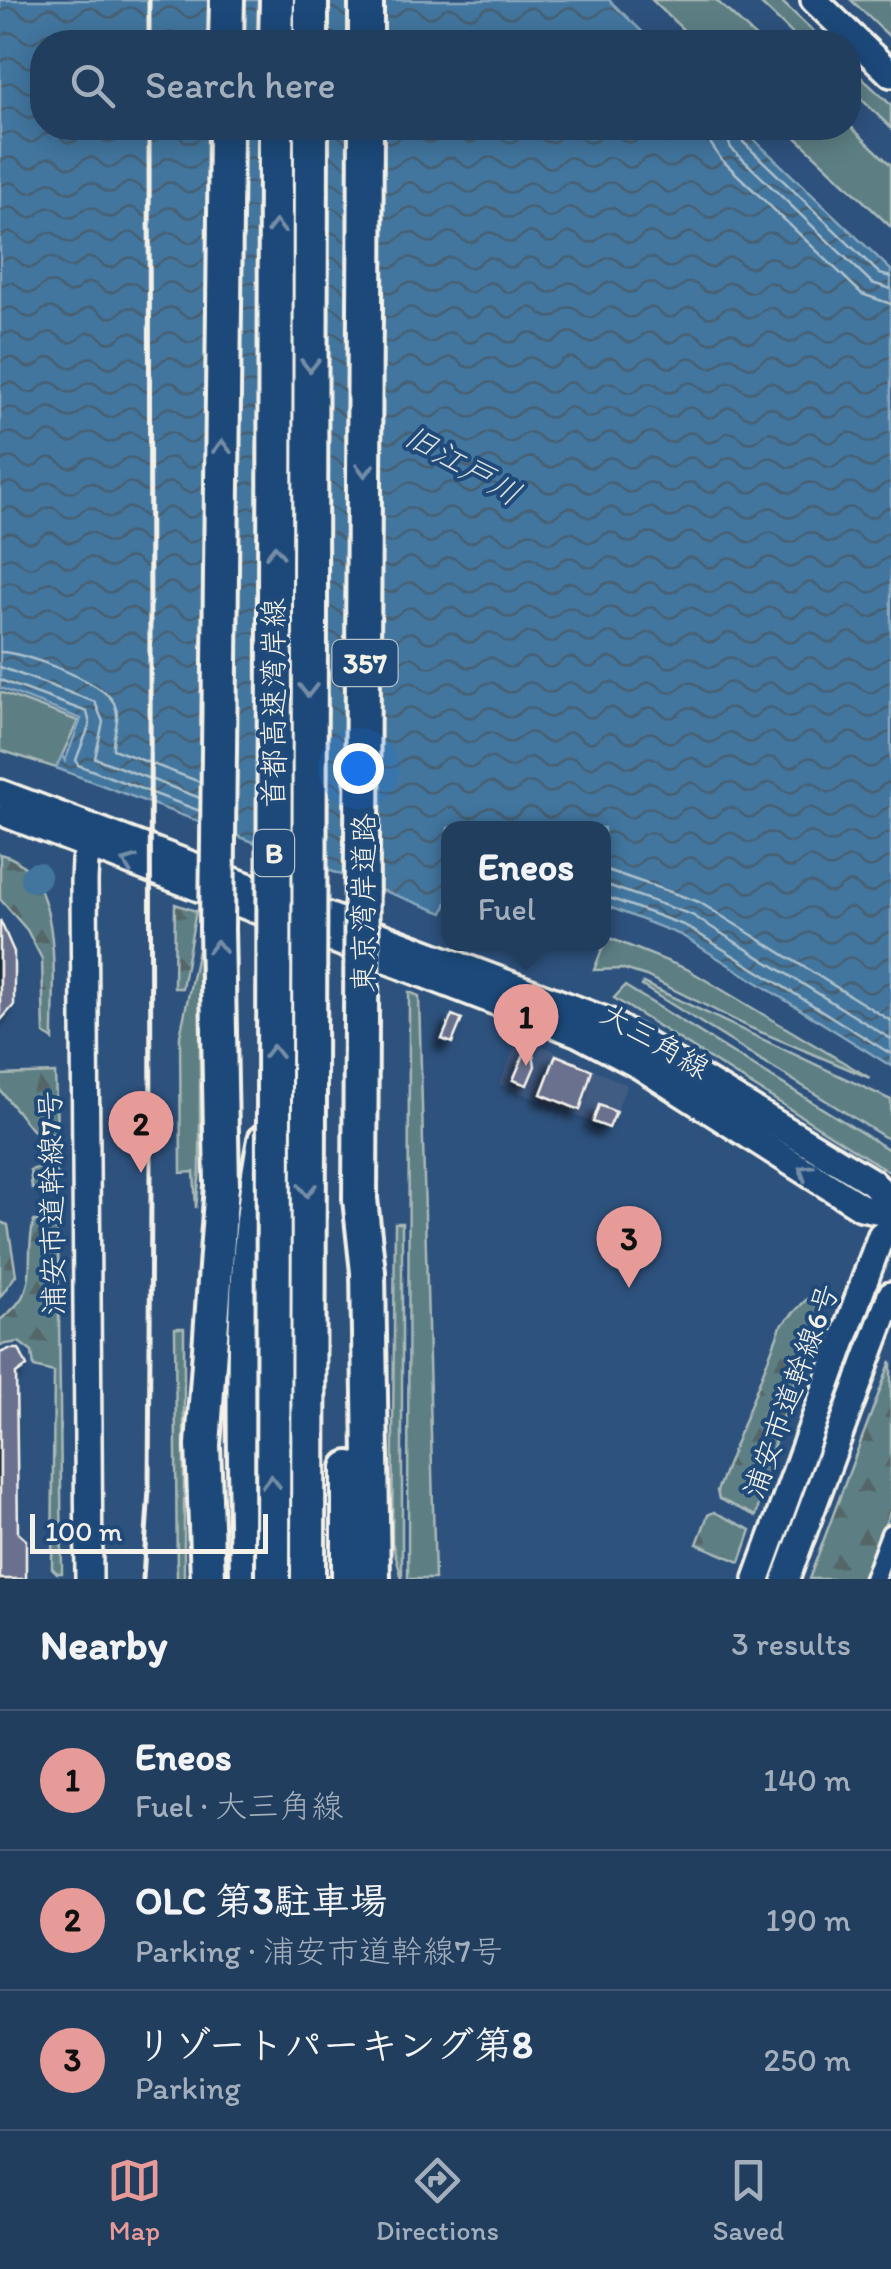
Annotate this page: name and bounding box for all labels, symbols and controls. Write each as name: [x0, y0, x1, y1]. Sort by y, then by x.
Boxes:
search box: [30, 30, 861, 140]
icon: search: [65, 58, 120, 113]
text: Search here: [145, 62, 336, 108]
one-way arrow: [265, 218, 287, 234]
one-way arrow: [299, 358, 321, 373]
water label: 旧江戸川: [398, 417, 528, 513]
one-way arrow: [211, 439, 233, 454]
one-way arrow: [355, 462, 376, 478]
one-way arrow: [264, 543, 286, 558]
street label: 首都高速湾岸線: [255, 598, 292, 808]
road number: 357: [332, 640, 398, 686]
one-way arrow: [297, 682, 319, 698]
your location: [333, 743, 384, 794]
street label: 東京湾岸道路: [345, 813, 382, 993]
popup: [441, 821, 611, 951]
road number: B: [254, 830, 294, 876]
text: Eneos: [478, 844, 574, 890]
one-way arrow: [122, 854, 139, 875]
text: Fuel: [478, 890, 536, 928]
one-way arrow: [206, 939, 228, 954]
pin: 1: [494, 984, 558, 1066]
street label: 大三角線: [594, 995, 716, 1087]
one-way arrow: [262, 1043, 284, 1058]
street label: 浦安市道幹線7号: [31, 1090, 72, 1316]
pin: 2: [108, 1090, 174, 1173]
one-way arrow: [797, 1164, 815, 1183]
one-way arrow: [296, 1182, 318, 1198]
pin: 3: [596, 1206, 662, 1288]
street label: 浦安市道幹線6号: [735, 1278, 847, 1503]
one-way arrow: [260, 1473, 282, 1488]
scale bar: [30, 1509, 268, 1554]
text: 100 m: [45, 1514, 122, 1548]
text: Nearby: [40, 1619, 167, 1670]
text: 3 results: [731, 1625, 851, 1663]
text: Eneos: [135, 1734, 232, 1780]
text: 1: [65, 1761, 80, 1799]
text: 140 m: [763, 1761, 851, 1799]
text: Fuel · 大三角線: [135, 1787, 343, 1825]
text: OLC 第3駐車場: [135, 1878, 387, 1924]
text: 2: [64, 1901, 81, 1939]
text: 190 m: [766, 1901, 851, 1939]
text: Parking · 浦安市道幹線7号: [135, 1932, 503, 1970]
text: リゾートパーキング第8: [135, 2022, 533, 2068]
text: 3: [64, 2041, 81, 2079]
text: 250 m: [764, 2041, 851, 2079]
text: Parking: [135, 2069, 241, 2107]
tab: Map: [107, 2153, 162, 2247]
tab: Directions: [376, 2153, 499, 2247]
tab: Saved: [713, 2153, 784, 2247]

